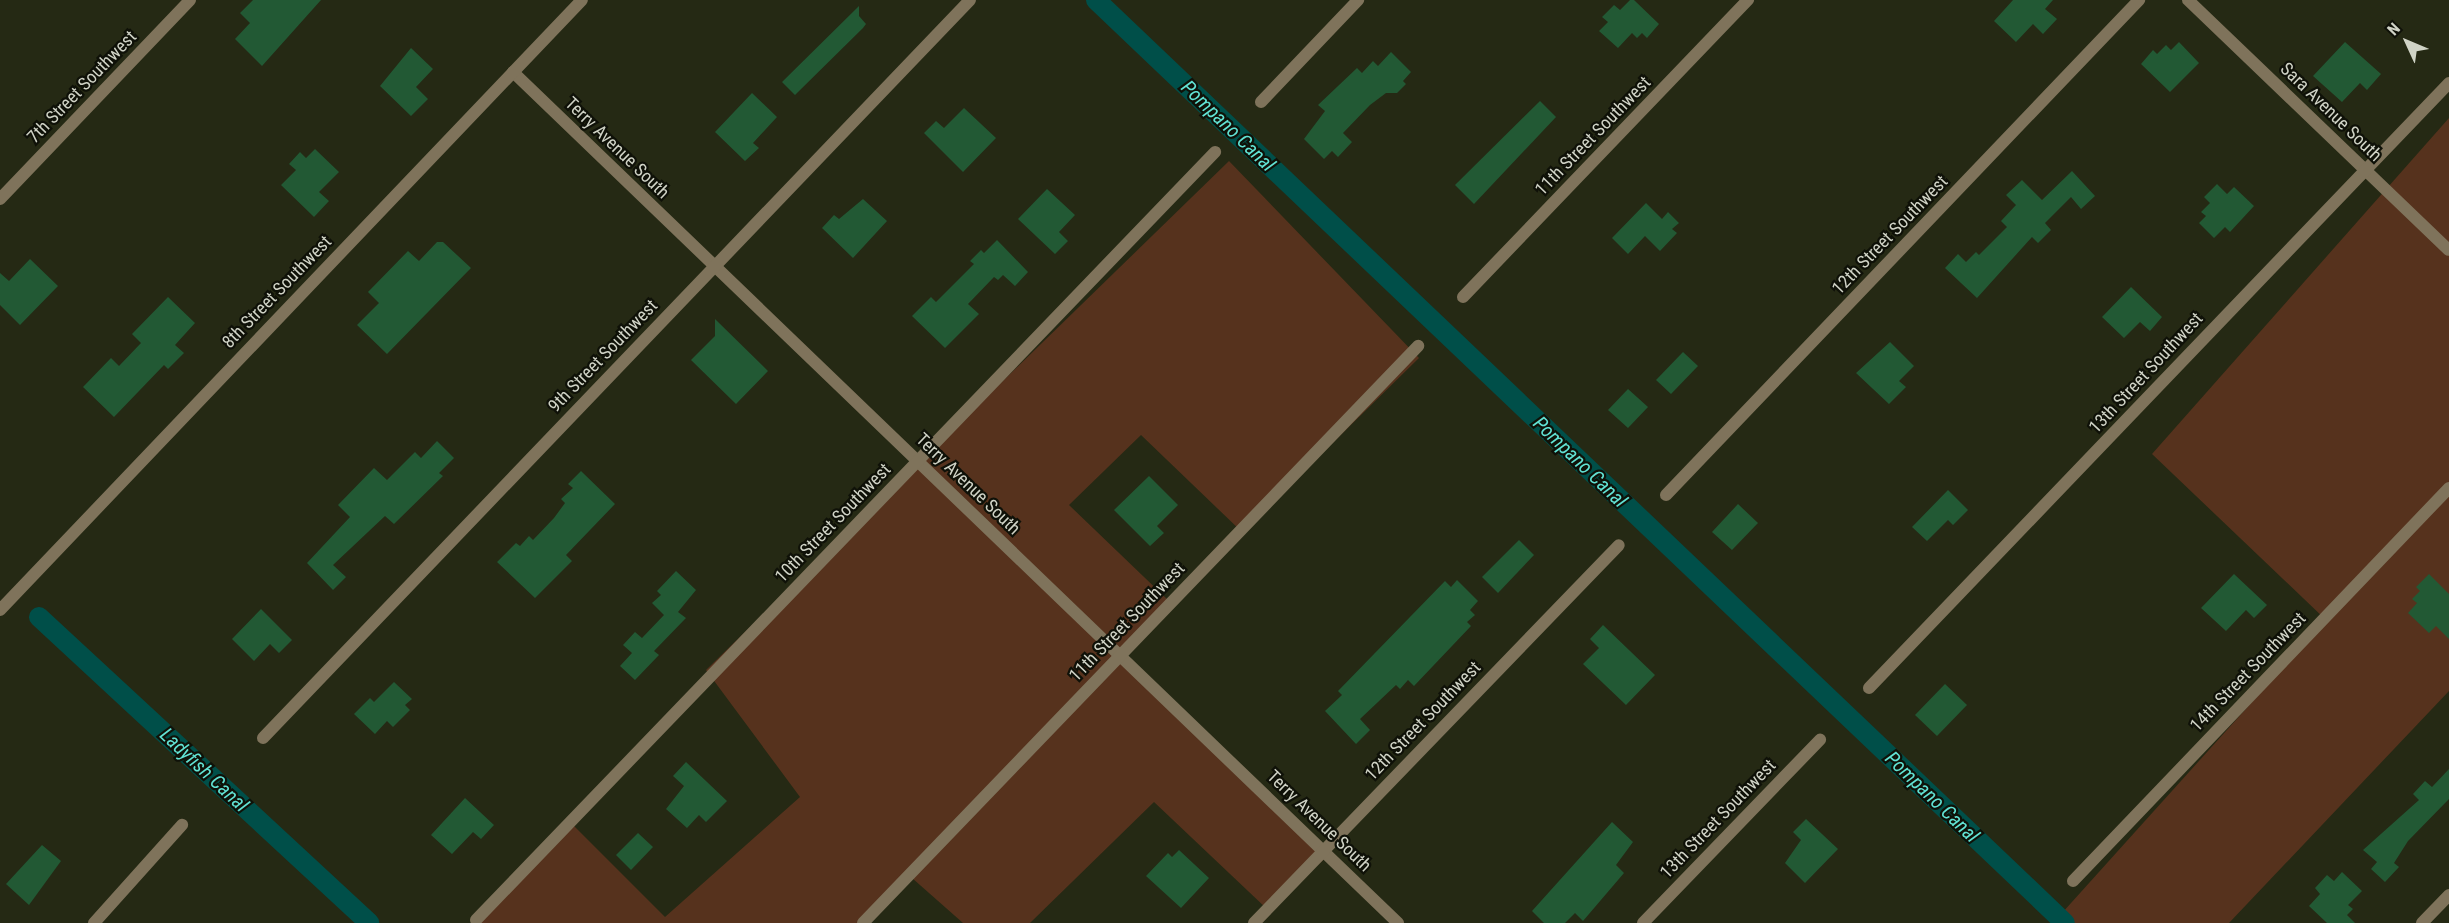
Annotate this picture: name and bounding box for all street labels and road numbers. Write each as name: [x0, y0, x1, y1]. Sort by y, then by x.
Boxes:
street label: 7th Street Southwest: [23, 26, 141, 148]
street label: Sara Avenue South: [2276, 58, 2386, 166]
street label: 11th Street Southwest: [1531, 72, 1655, 200]
street label: Terry Avenue South: [560, 93, 674, 203]
street label: 12th Street Southwest: [1828, 171, 1952, 299]
street label: 8th Street Southwest: [218, 231, 336, 353]
street label: 9th Street Southwest: [544, 295, 662, 417]
street label: 13th Street Southwest: [2085, 308, 2207, 438]
street label: Terry Avenue South: [911, 429, 1025, 539]
street label: 10th Street Southwest: [771, 459, 895, 587]
street label: 11th Street Southwest: [1065, 558, 1189, 686]
street label: 14th Street Southwest: [2186, 608, 2310, 736]
street label: 12th Street Southwest: [1361, 657, 1485, 785]
street label: 13th Street Southwest: [1656, 755, 1780, 883]
street label: Terry Avenue South: [1262, 766, 1376, 876]

